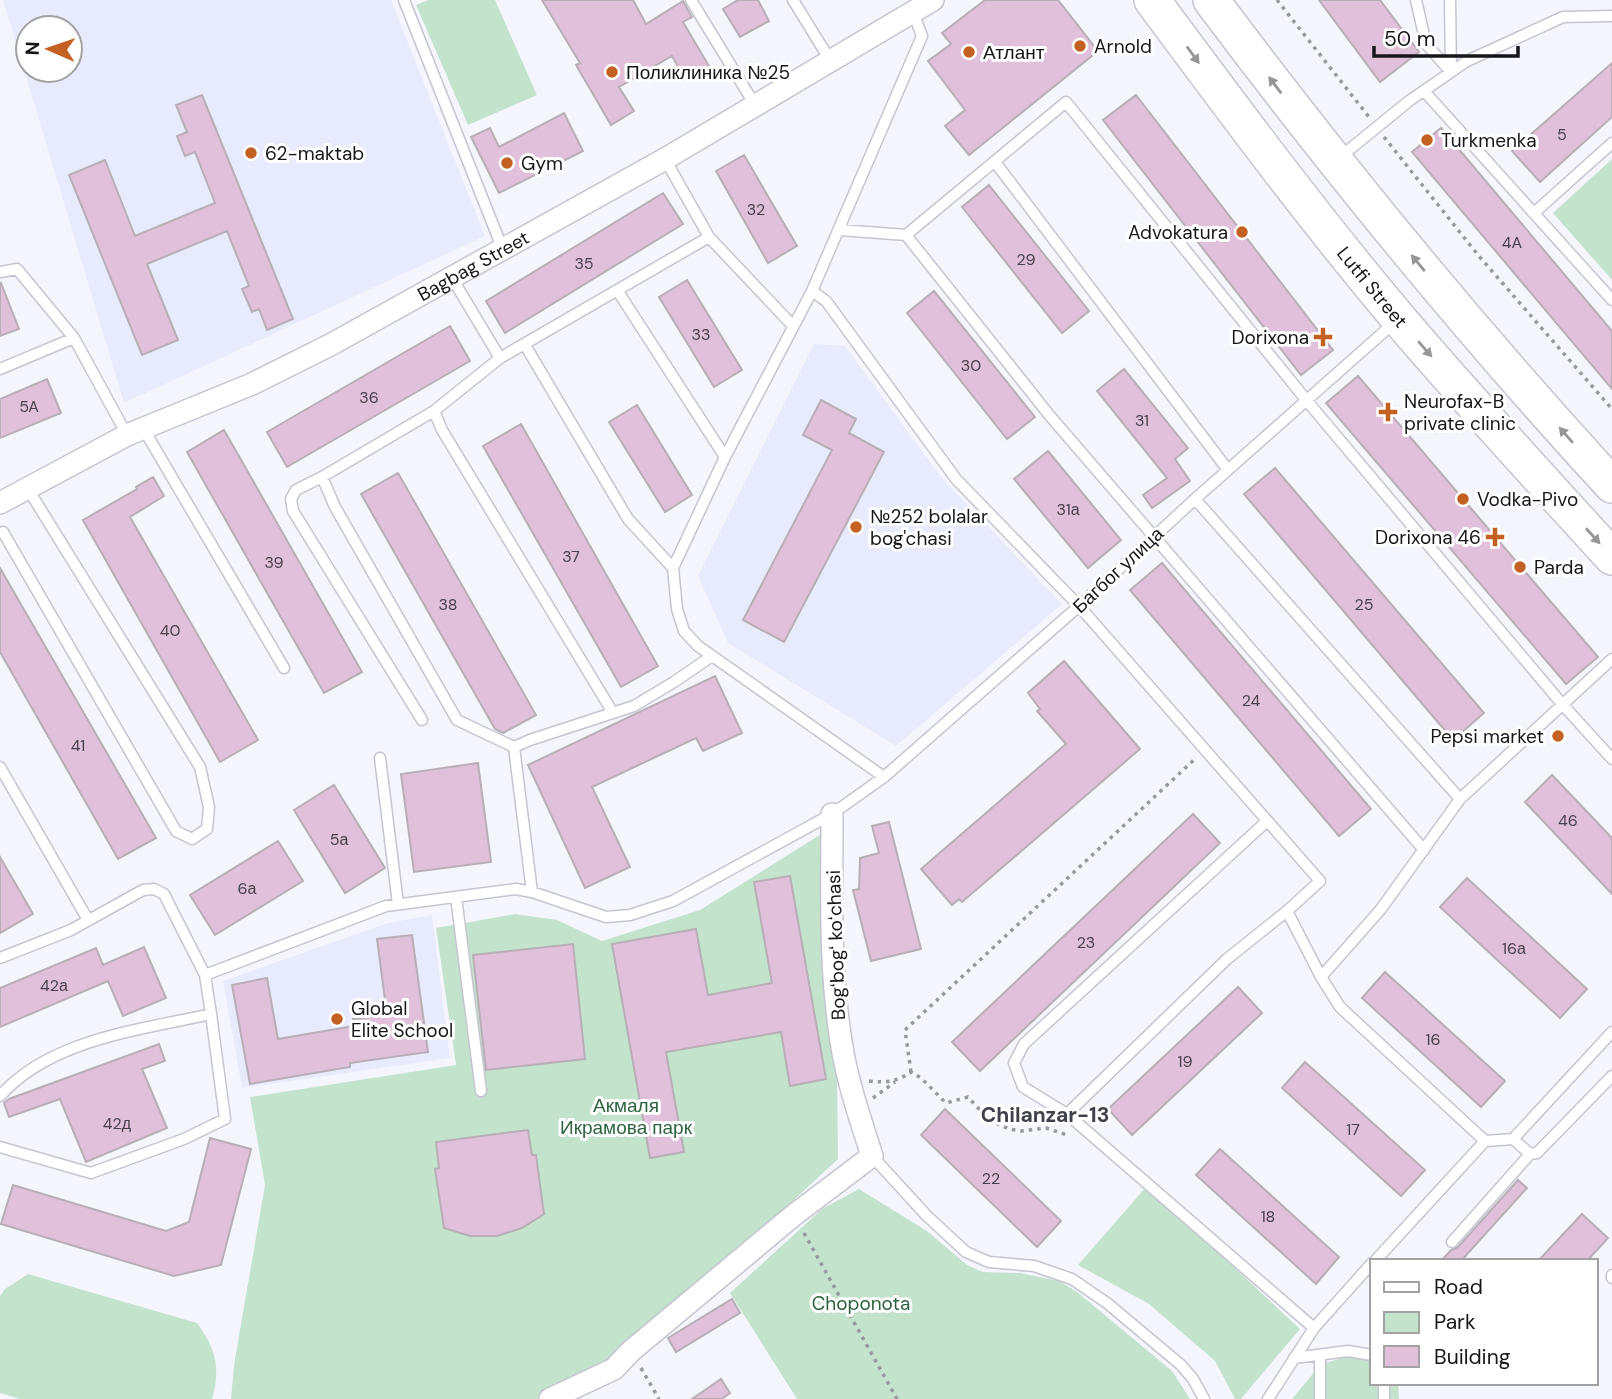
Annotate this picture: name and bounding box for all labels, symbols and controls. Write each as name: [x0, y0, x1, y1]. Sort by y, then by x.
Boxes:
north arrow: [14, 14, 84, 84]
scale bar: [1374, 14, 1518, 58]
text: 50 m: [1384, 25, 1435, 53]
place label: Arnold: [1094, 34, 1152, 59]
marker: Arnold: [1072, 38, 1088, 54]
place label: Атлант: [983, 40, 1045, 65]
text: N: [20, 41, 45, 56]
marker: Атлант: [961, 44, 977, 60]
one-way arrow: [1186, 46, 1200, 64]
place label: Поликлиника №25: [626, 60, 790, 85]
marker: Поликлиника №25: [604, 64, 620, 80]
one-way arrow: [1269, 76, 1283, 94]
house number: 5: [1557, 124, 1567, 145]
place label: Turkmenka: [1441, 128, 1537, 153]
marker: Turkmenka: [1419, 132, 1435, 148]
place label: 62-maktab: [265, 141, 364, 166]
marker: 62-maktab: [243, 145, 259, 161]
place label: Gym: [521, 151, 563, 176]
marker: Gym: [499, 155, 515, 171]
house number: 32: [747, 199, 765, 220]
place label: Advokatura: [1128, 220, 1228, 245]
street label: Bagbag Street: [413, 224, 534, 307]
marker: Advokatura: [1234, 224, 1250, 240]
house number: 4A: [1502, 232, 1523, 253]
street label: Lutfi Street: [1332, 241, 1413, 333]
house number: 29: [1016, 249, 1036, 270]
house number: 35: [574, 253, 594, 274]
one-way arrow: [1410, 254, 1425, 272]
house number: 33: [692, 324, 710, 345]
place label: Dorixona: [1232, 325, 1309, 350]
marker: Dorixona: [1315, 329, 1331, 345]
one-way arrow: [1417, 340, 1432, 357]
house number: 30: [961, 355, 981, 376]
house number: 36: [359, 387, 379, 408]
place label: Neurofax-B private clinic: [1404, 389, 1516, 436]
house number: 5A: [19, 396, 39, 417]
marker: Neurofax-B private clinic: [1378, 402, 1398, 422]
house number: 31: [1135, 410, 1149, 431]
one-way arrow: [1558, 426, 1574, 444]
place label: Vodka-Pivo: [1477, 487, 1578, 512]
marker: Vodka-Pivo: [1455, 491, 1471, 507]
house number: 31а: [1056, 499, 1080, 520]
place label: №252 bolalar bog'chasi: [870, 504, 988, 551]
marker: №252 bolalar bog'chasi: [848, 519, 864, 535]
street label: Багбог улица: [1067, 521, 1169, 619]
place label: Dorixona 46: [1375, 525, 1481, 550]
one-way arrow: [1585, 527, 1601, 544]
marker: Dorixona 46: [1487, 529, 1503, 545]
house number: 37: [562, 546, 580, 567]
house number: 39: [264, 552, 284, 573]
place label: Parda: [1534, 555, 1584, 580]
marker: Parda: [1512, 559, 1528, 575]
house number: 38: [438, 594, 458, 615]
house number: 25: [1355, 594, 1373, 615]
house number: 40: [160, 620, 180, 641]
house number: 24: [1242, 690, 1261, 711]
place label: Pepsi market: [1431, 724, 1544, 749]
marker: Pepsi market: [1550, 728, 1566, 744]
house number: 41: [71, 735, 85, 756]
house number: 46: [1558, 810, 1578, 831]
house number: 5а: [330, 829, 348, 850]
street label: Bogʻbogʻ koʻchasi: [821, 869, 851, 1021]
house number: 6а: [238, 878, 257, 899]
house number: 23: [1077, 932, 1095, 953]
house number: 16а: [1502, 938, 1526, 959]
house number: 42а: [40, 975, 68, 996]
place label: Global Elite School: [351, 996, 453, 1043]
marker: Global Elite School: [329, 1011, 345, 1027]
house number: 16: [1425, 1029, 1441, 1050]
house number: 19: [1177, 1051, 1193, 1072]
park label: Акмаля Икрамова парк: [560, 1093, 693, 1140]
district label: Chilanzar-13: [981, 1101, 1109, 1129]
house number: 42д: [103, 1113, 132, 1134]
house number: 17: [1346, 1119, 1360, 1140]
house number: 22: [982, 1168, 1000, 1189]
house number: 18: [1261, 1206, 1275, 1227]
legend: [1370, 1259, 1598, 1385]
text: Road: [1434, 1273, 1483, 1301]
park label: Choponota: [812, 1291, 910, 1316]
text: Park: [1434, 1308, 1476, 1336]
text: Building: [1434, 1343, 1511, 1371]

